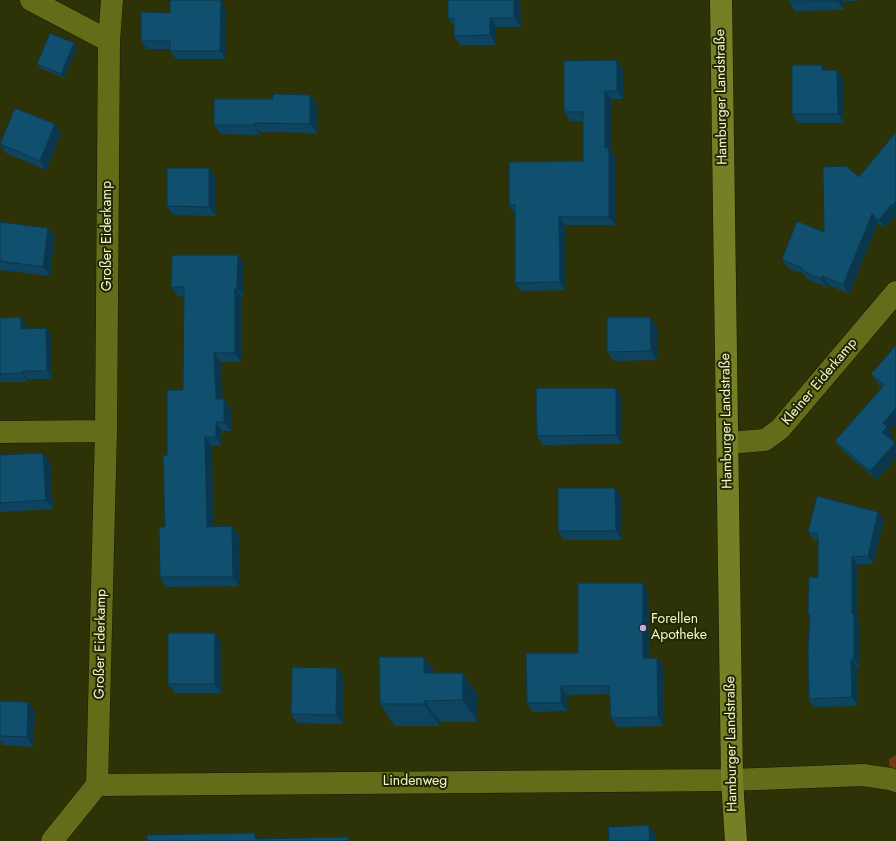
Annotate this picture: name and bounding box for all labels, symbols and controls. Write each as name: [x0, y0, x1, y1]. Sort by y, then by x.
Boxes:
street label: Hamburger Landstraße: [712, 29, 732, 165]
street label: Großer Eiderkamp: [100, 181, 116, 291]
street label: Kleiner Eiderkamp: [779, 335, 861, 429]
street label: Hamburger Landstraße: [717, 353, 737, 489]
street label: Großer Eiderkamp: [92, 589, 110, 699]
place label: Forellen Apotheke: [651, 612, 707, 644]
marker: Forellen Apotheke: [638, 623, 648, 633]
street label: Hamburger Landstraße: [722, 676, 742, 812]
street label: Lindenweg: [383, 774, 447, 790]

